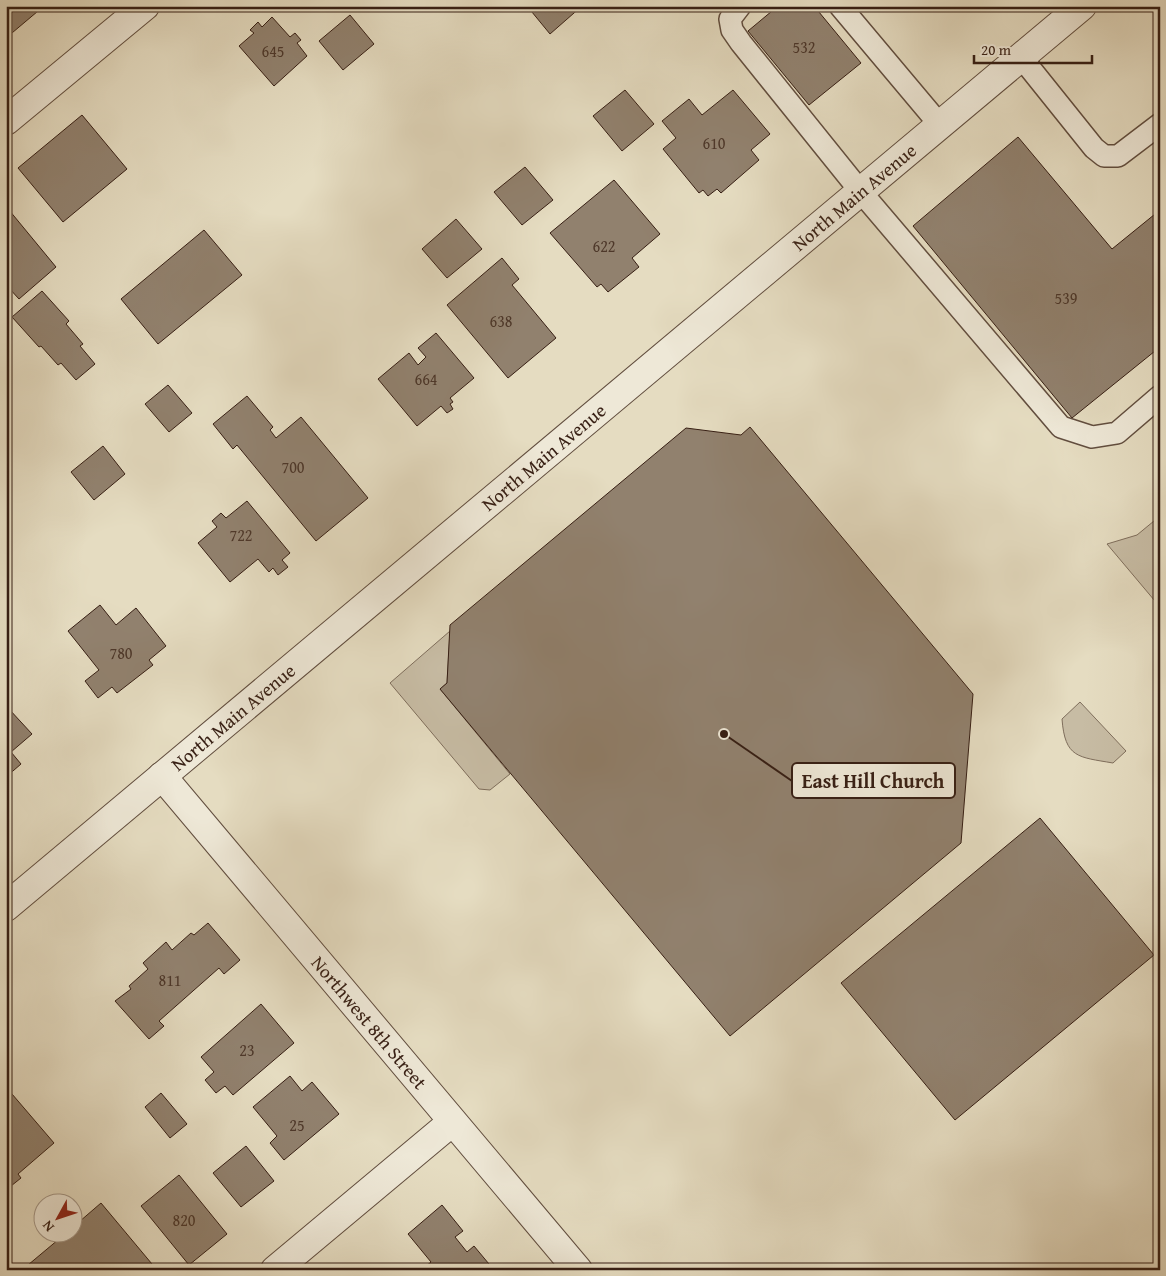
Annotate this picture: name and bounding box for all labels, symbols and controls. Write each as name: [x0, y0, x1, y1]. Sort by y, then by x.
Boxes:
scale bar: [974, 32, 1091, 64]
house number: 532: [792, 35, 816, 59]
house number: 645: [261, 39, 285, 63]
text: 20 m: [981, 39, 1012, 60]
house number: 610: [702, 131, 726, 155]
street label: North Main Avenue: [786, 136, 922, 257]
house number: 622: [592, 234, 616, 258]
house number: 539: [1054, 286, 1078, 310]
house number: 638: [489, 309, 513, 333]
house number: 664: [414, 367, 438, 391]
street label: North Main Avenue: [475, 396, 612, 517]
house number: 700: [281, 455, 305, 479]
house number: 722: [229, 523, 253, 547]
house number: 780: [109, 641, 133, 665]
street label: North Main Avenue: [165, 657, 301, 777]
callout: East Hill Church: [792, 763, 955, 798]
text: East Hill Church: [802, 766, 944, 795]
street label: Northwest 8th Street: [305, 950, 434, 1095]
house number: 811: [158, 968, 182, 992]
house number: 23: [239, 1038, 255, 1062]
house number: 25: [289, 1113, 305, 1137]
north arrow: [32, 1194, 82, 1244]
house number: 820: [172, 1208, 196, 1232]
text: N: [37, 1216, 59, 1236]

